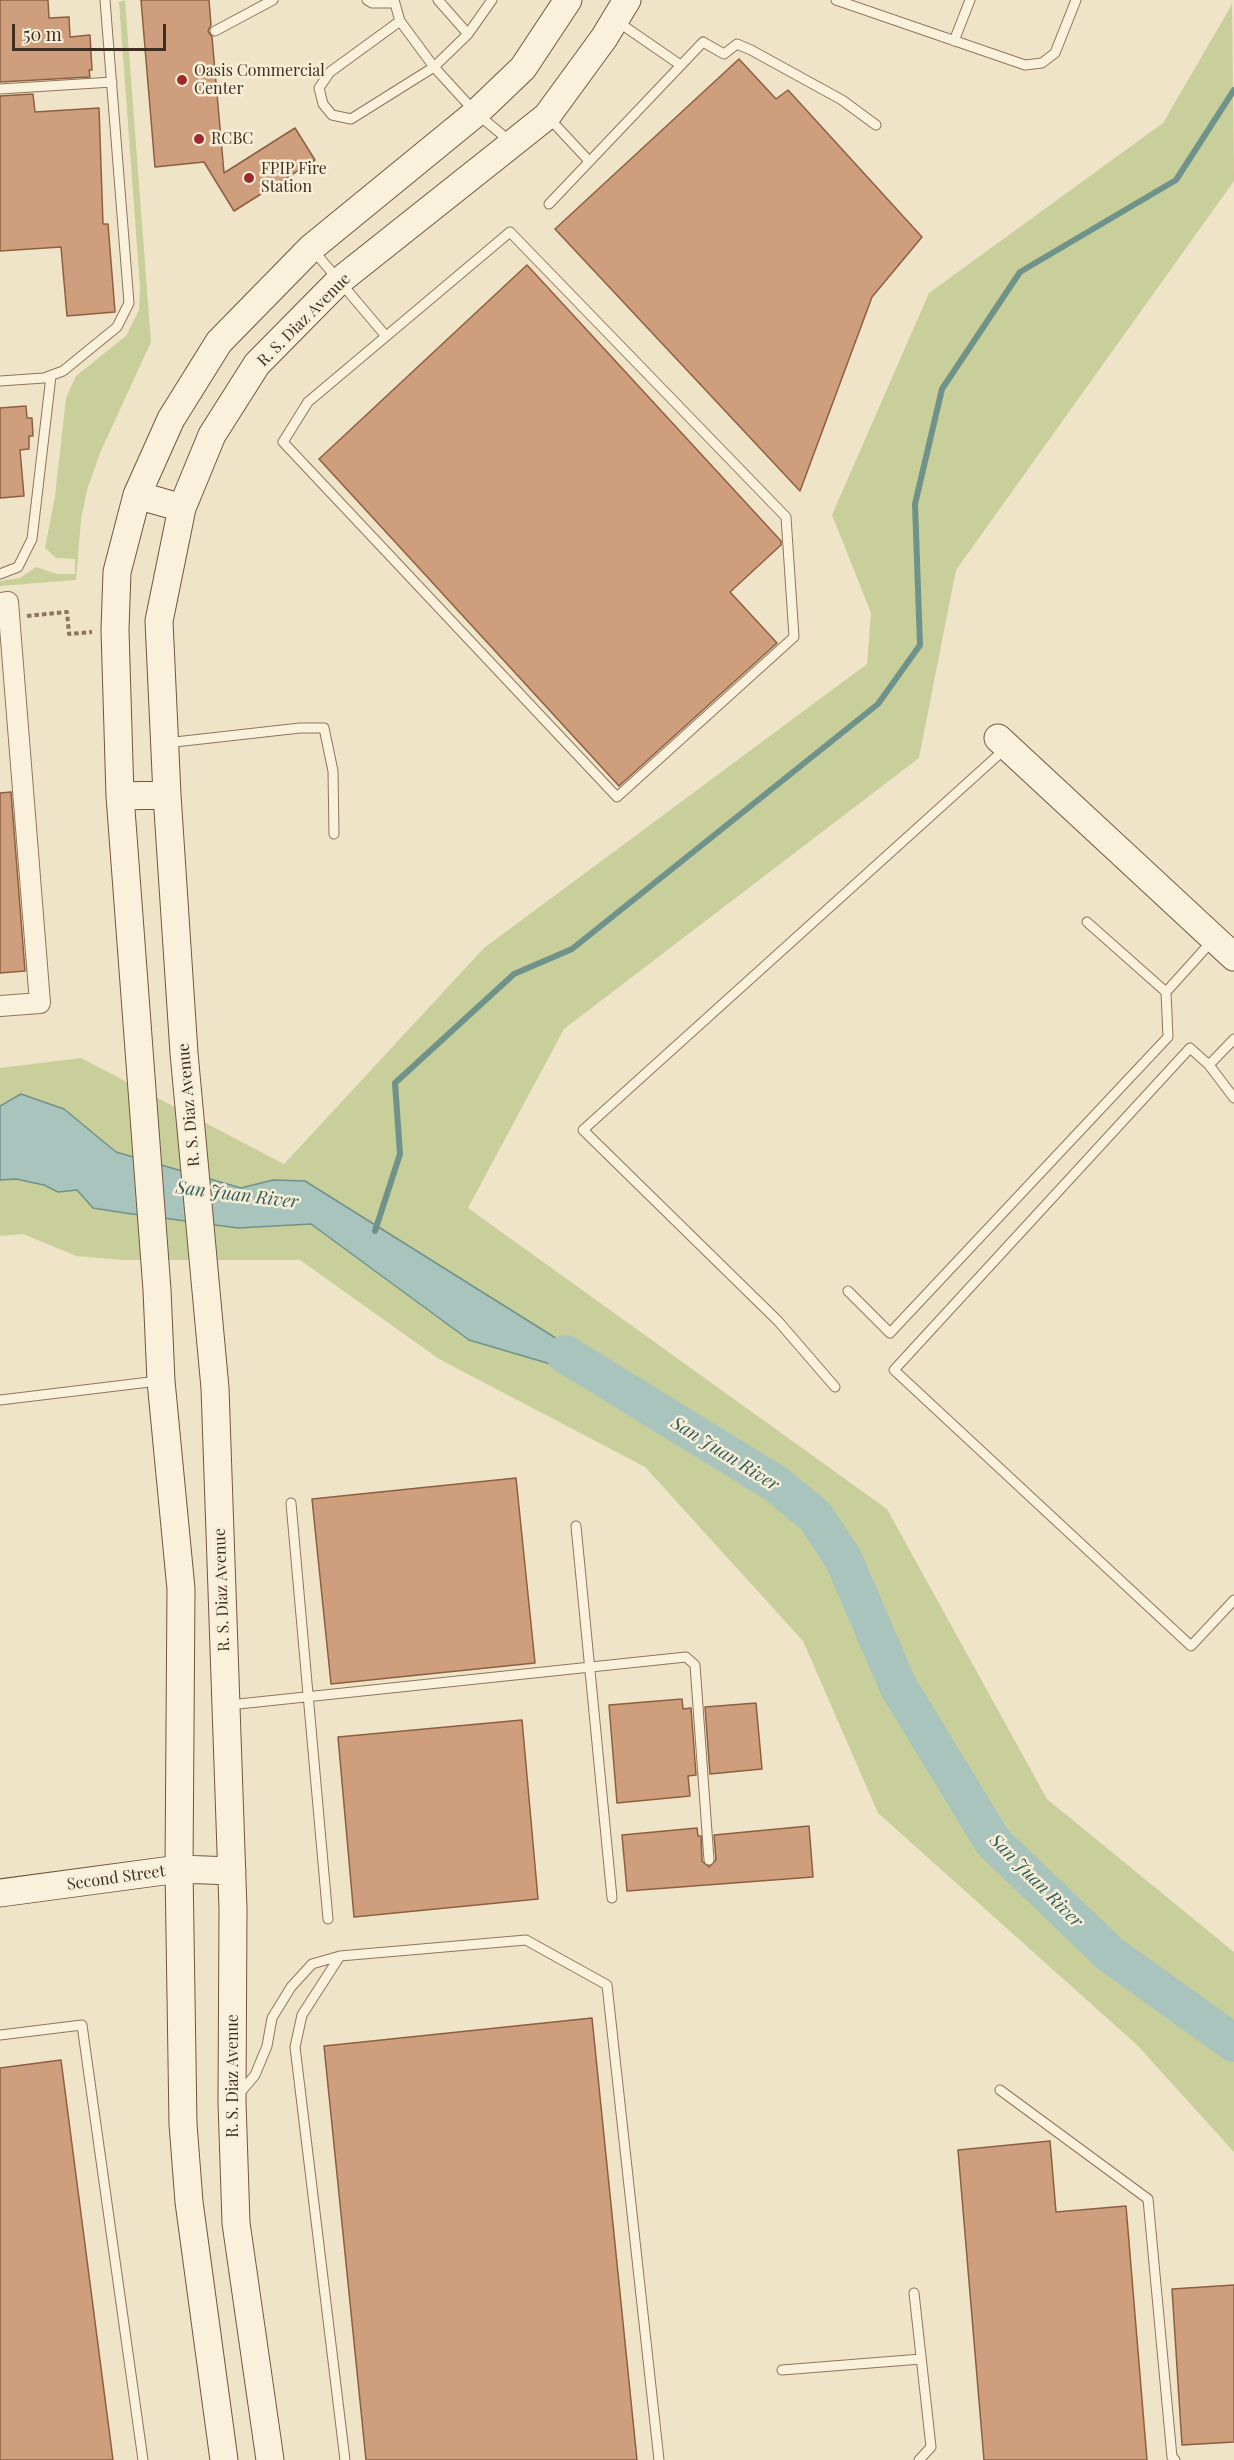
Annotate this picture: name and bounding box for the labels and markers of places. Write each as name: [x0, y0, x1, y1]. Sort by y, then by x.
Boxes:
place label: Oasis Commercial Center: [194, 61, 325, 99]
marker: Oasis Commercial Center: [175, 73, 189, 87]
place label: RCBC: [211, 129, 253, 149]
marker: RCBC: [192, 132, 206, 146]
place label: FPIP Fire Station: [261, 159, 327, 197]
marker: FPIP Fire Station: [242, 171, 256, 185]

